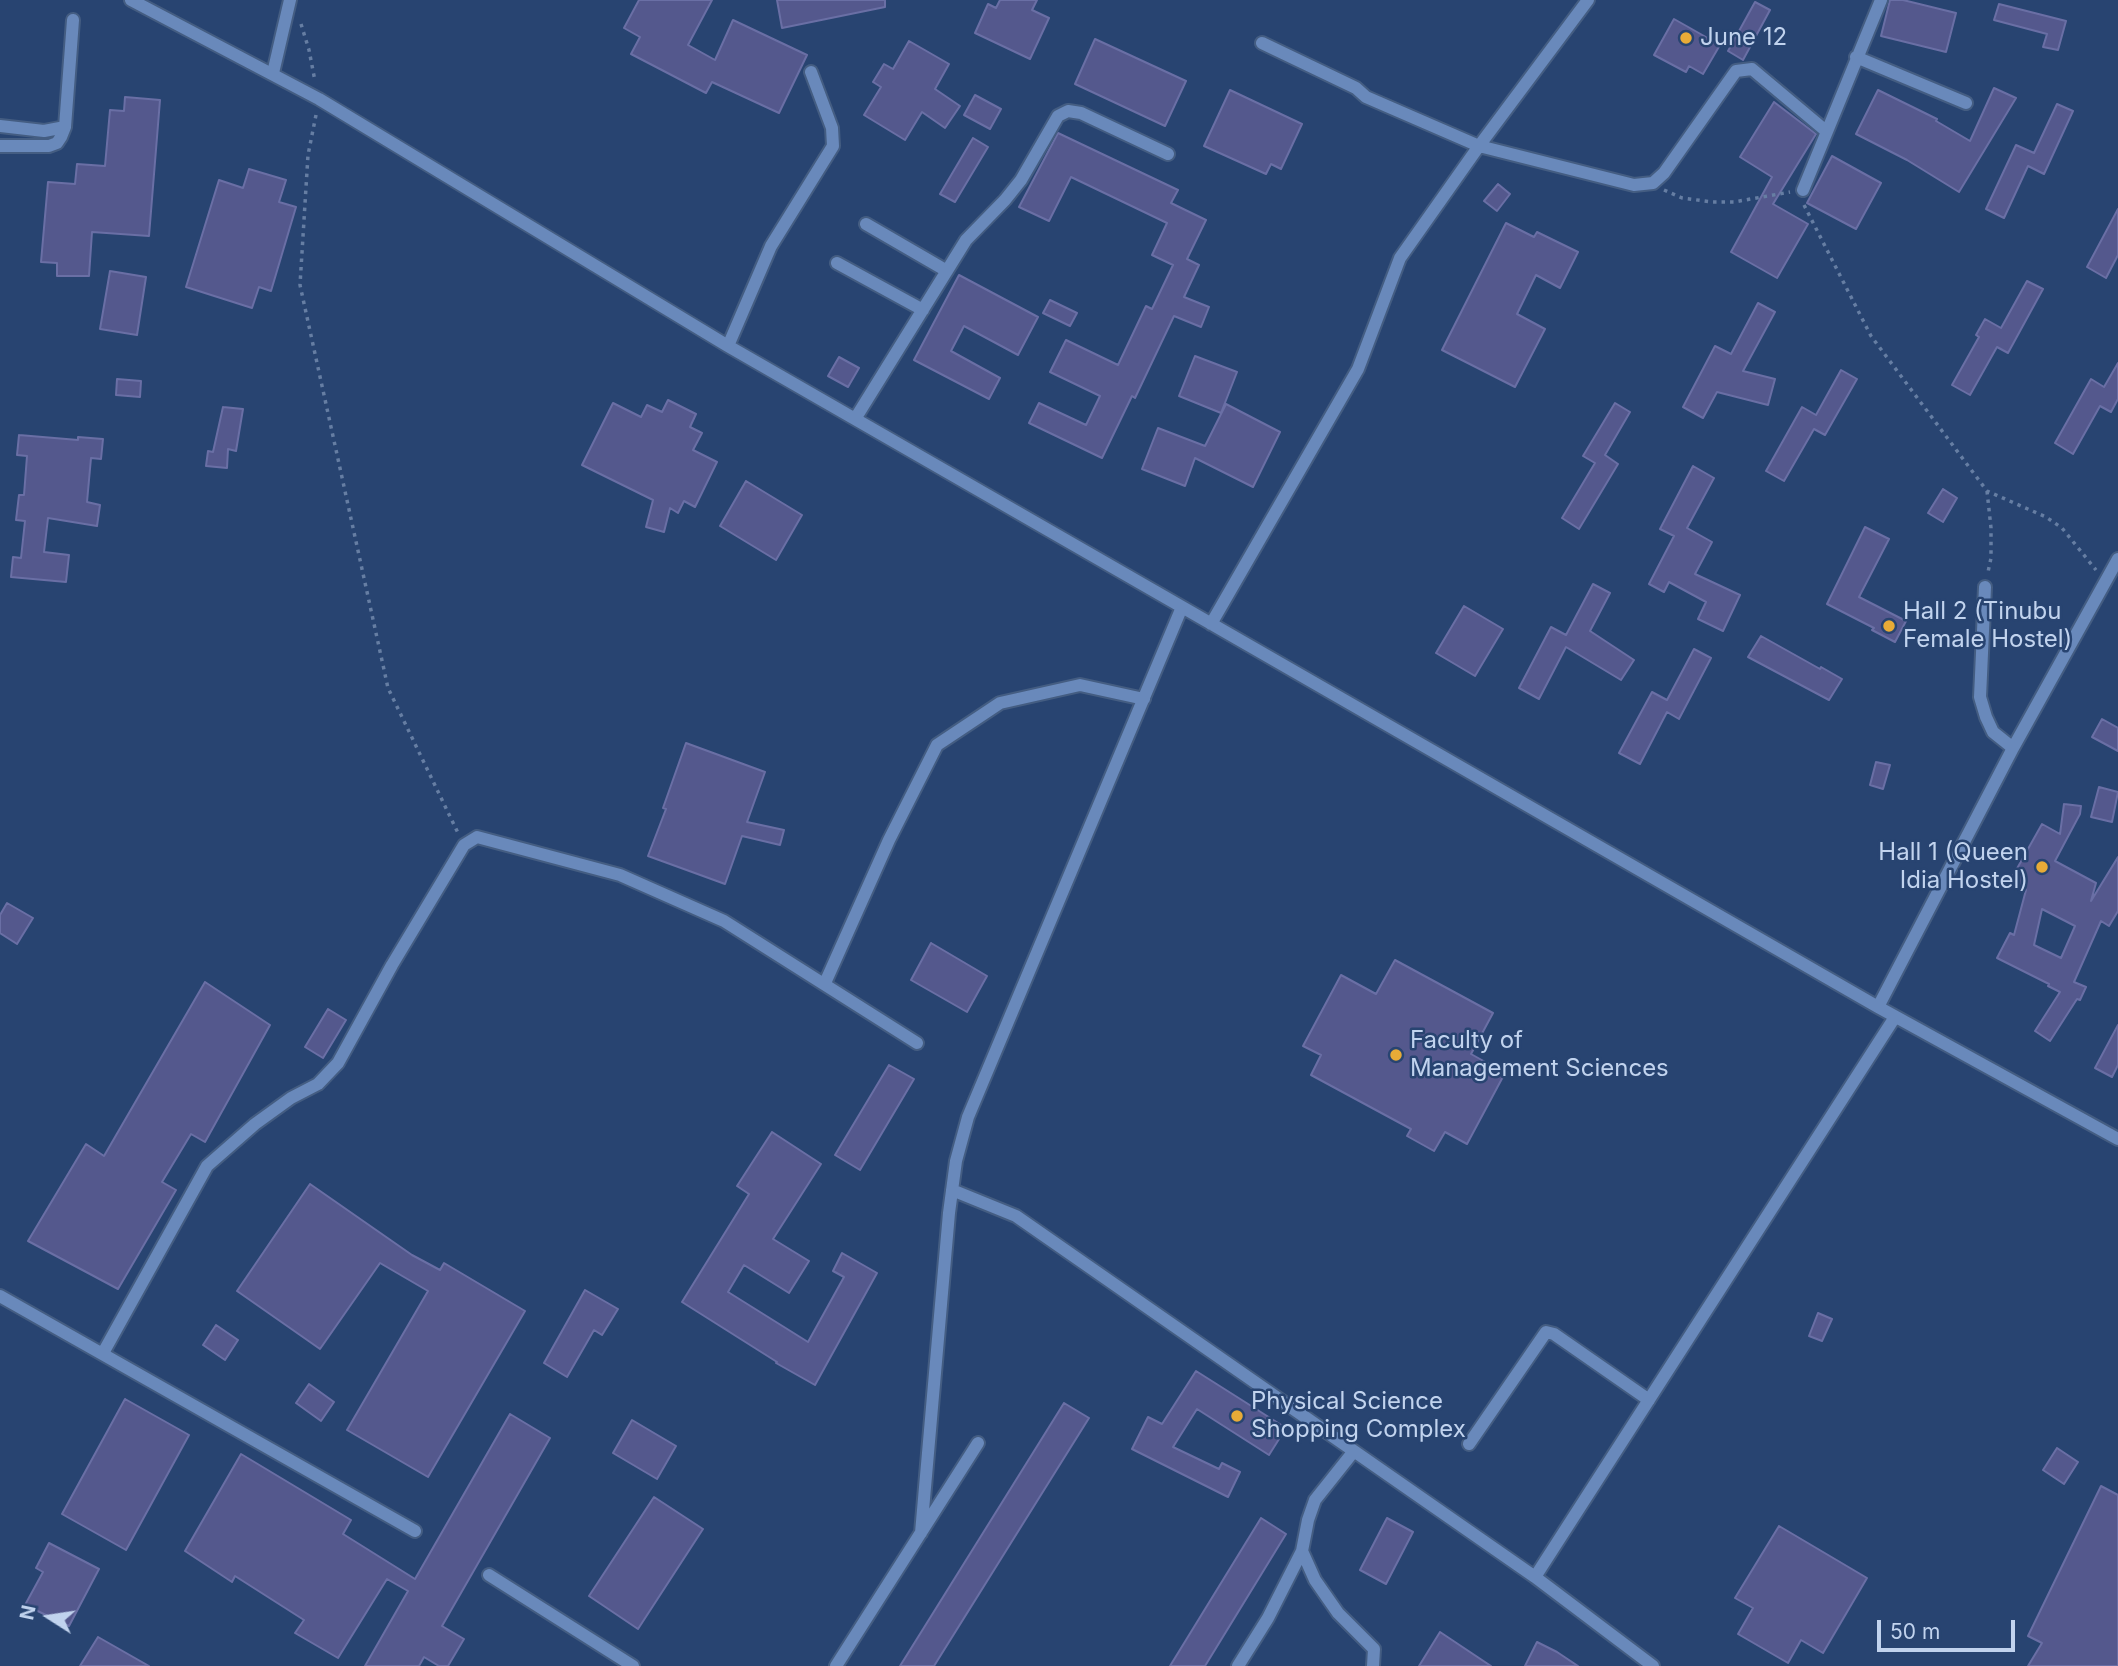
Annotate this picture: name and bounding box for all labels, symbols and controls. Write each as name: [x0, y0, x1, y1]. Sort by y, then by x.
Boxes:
place label: June 12: [1700, 24, 1787, 52]
marker: June 12: [1678, 30, 1694, 46]
place label: Hall 2 (Tinubu Female Hostel): [1903, 598, 2072, 654]
marker: Hall 2 (Tinubu Female Hostel): [1881, 618, 1897, 634]
place label: Hall 1 (Queen Idia Hostel): [1878, 839, 2028, 895]
marker: Hall 1 (Queen Idia Hostel): [2034, 859, 2050, 875]
place label: Faculty of Management Sciences: [1410, 1027, 1669, 1083]
marker: Faculty of Management Sciences: [1388, 1047, 1404, 1063]
place label: Physical Science Shopping Complex: [1251, 1388, 1466, 1444]
marker: Physical Science Shopping Complex: [1229, 1408, 1245, 1424]
north arrow: [14, 1582, 84, 1652]
text: N: [15, 1603, 41, 1622]
scale bar: [1880, 1606, 2018, 1650]
text: 50 m: [1890, 1619, 1940, 1644]

